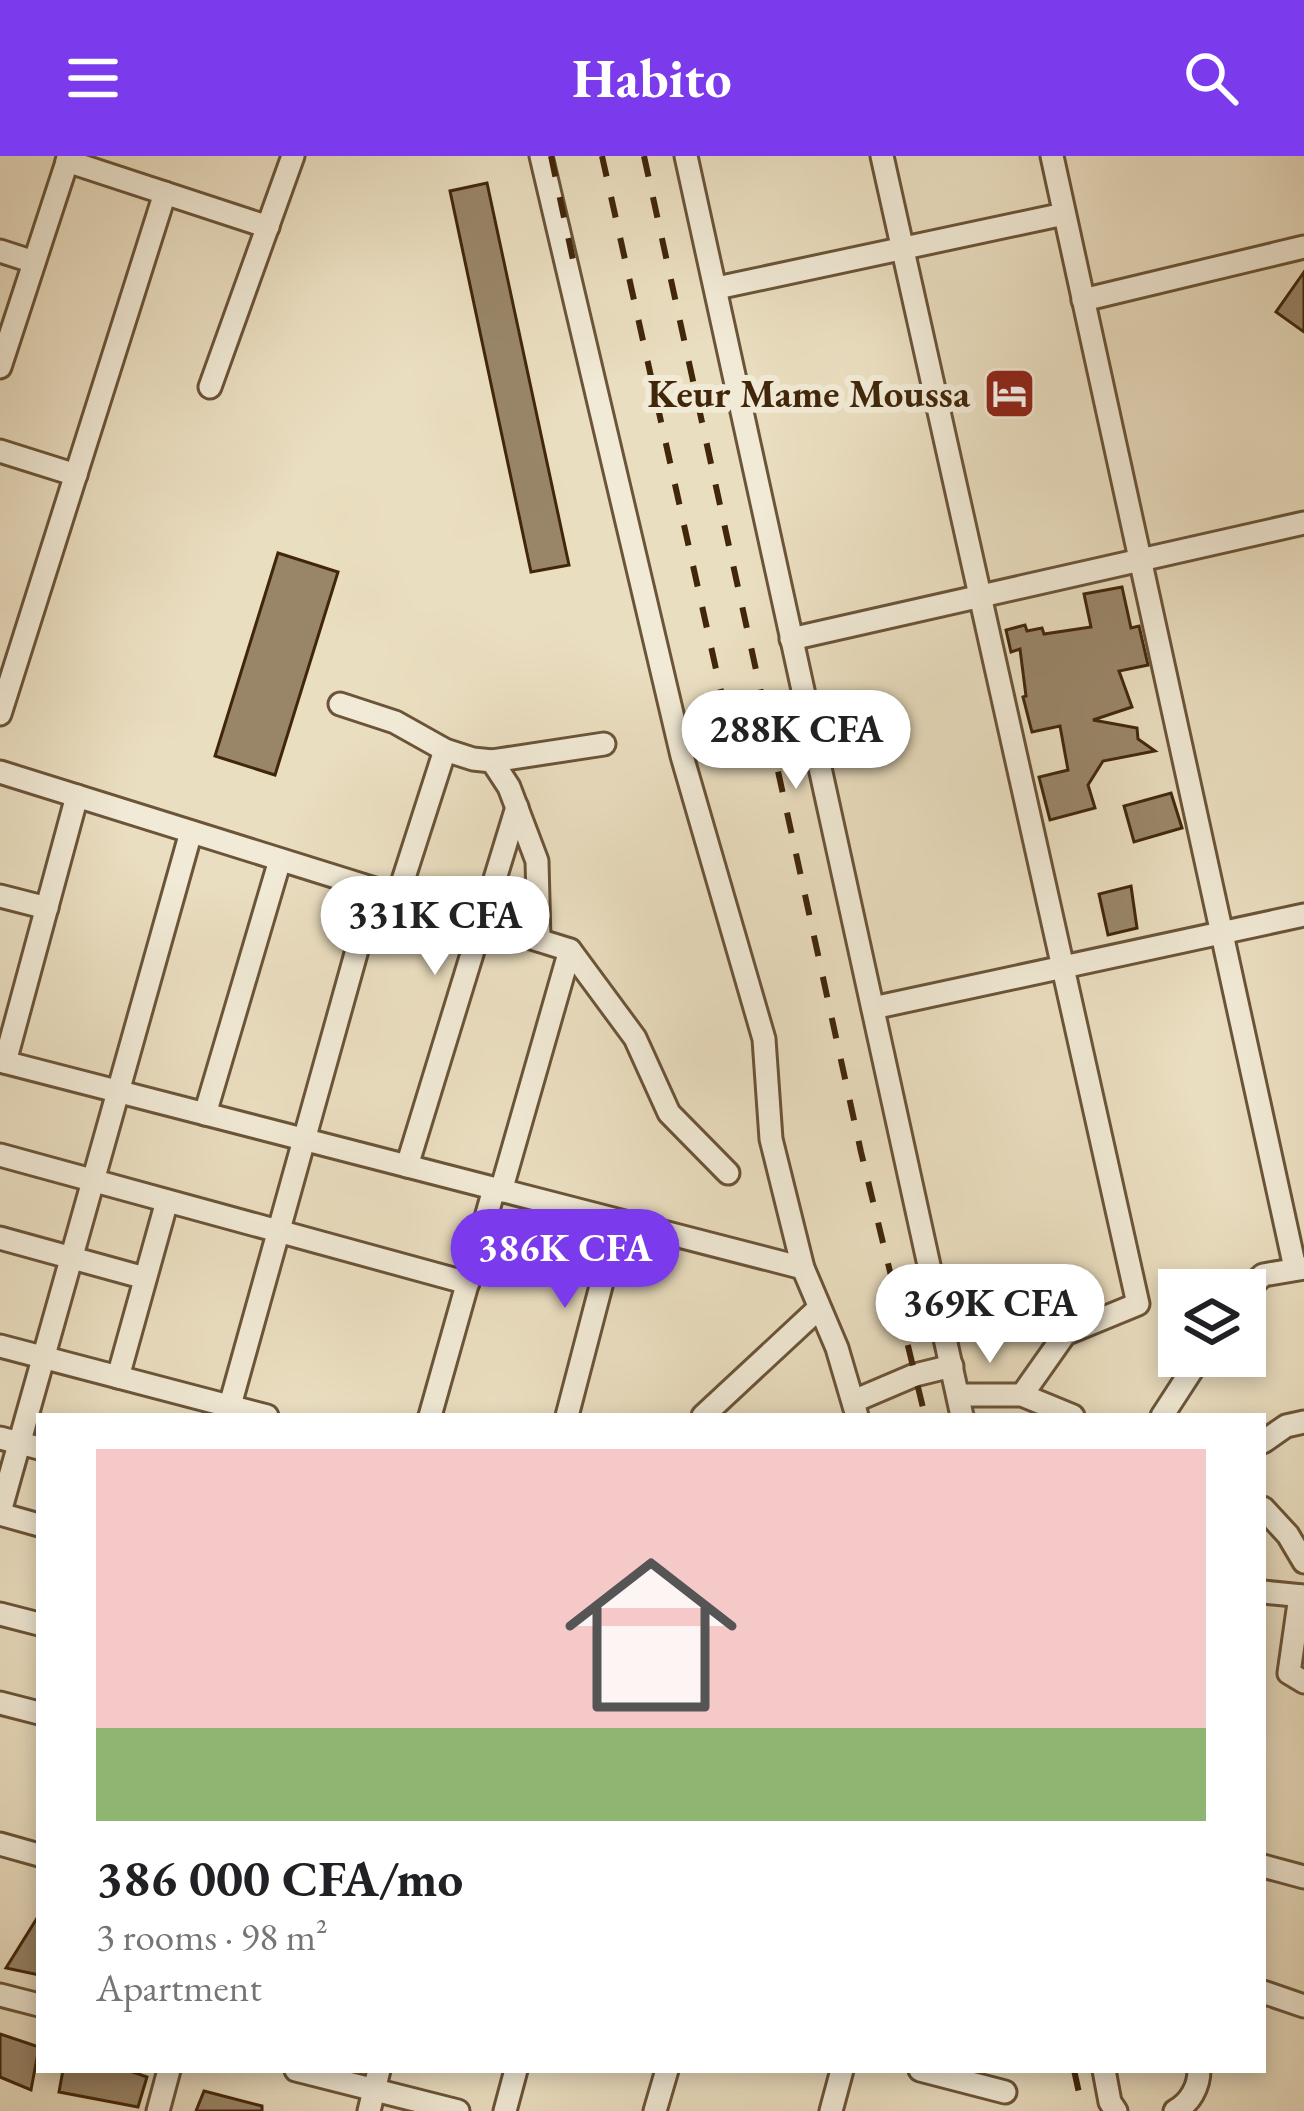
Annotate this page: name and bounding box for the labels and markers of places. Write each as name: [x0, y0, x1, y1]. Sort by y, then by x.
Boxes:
hotel icon: Keur Mame Moussa: [981, 365, 1037, 421]
place label: Keur Mame Moussa: [648, 368, 971, 419]
pin: 288K CFA: [672, 690, 920, 792]
pin: 331K CFA: [311, 876, 559, 978]
pin: 386K CFA: [441, 1209, 689, 1311]
pin: 369K CFA: [866, 1264, 1114, 1366]

